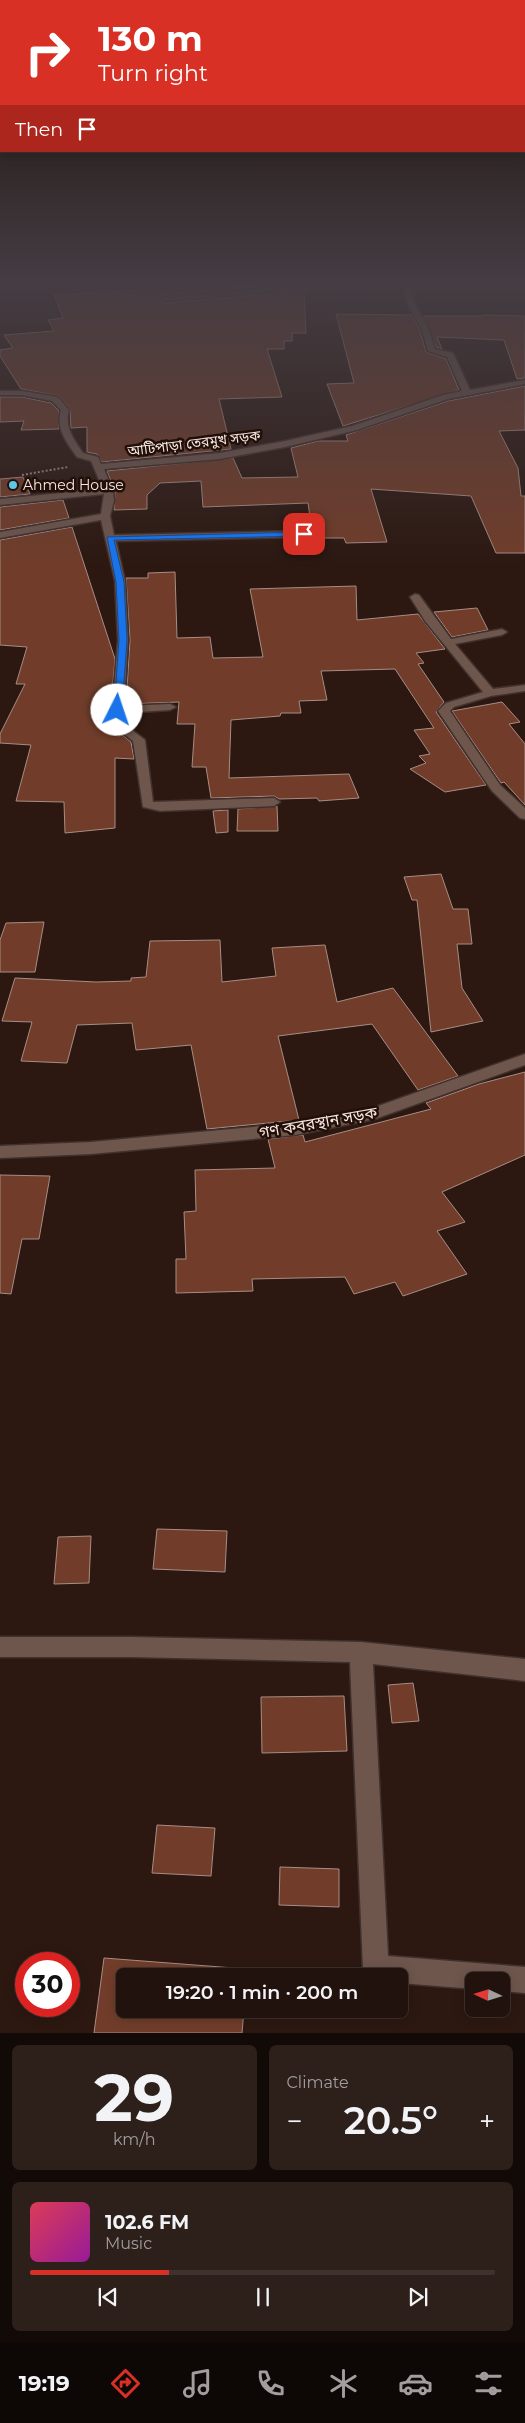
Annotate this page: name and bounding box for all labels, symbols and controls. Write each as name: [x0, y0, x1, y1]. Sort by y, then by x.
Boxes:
text: 130 m: [98, 17, 203, 60]
icon: right: [15, 20, 80, 85]
text: Turn right: [98, 60, 208, 87]
icon: arrive: [73, 115, 101, 143]
text: Then: [15, 118, 63, 141]
street label: আটিপাড়া তেরমুখ সড়ক: [126, 426, 262, 460]
place label: Ahmed House: [23, 476, 124, 494]
marker: Ahmed House: [7, 479, 19, 491]
pin: [283, 513, 325, 555]
icon: arrive: [290, 520, 318, 548]
position arrow: [90, 683, 142, 735]
street label: গণ কবরস্থান সড়ক: [258, 1103, 380, 1143]
speed limit sign: 30: [15, 1952, 80, 2017]
north arrow: [465, 1972, 510, 2018]
map controls: [465, 1972, 510, 2017]
text: 19:20 · 1 min · 200 m: [166, 1981, 358, 2004]
text: 29: [94, 2058, 174, 2137]
text: Climate: [287, 2073, 349, 2092]
text: 20.5°: [344, 2097, 438, 2144]
text: −: [287, 2104, 303, 2138]
text: +: [479, 2104, 495, 2138]
text: km/h: [113, 2130, 156, 2149]
text: 102.6 FM: [105, 2211, 189, 2234]
text: Music: [105, 2234, 152, 2253]
icon: previous: [94, 2283, 122, 2311]
icon: pause: [249, 2283, 277, 2311]
icon: next: [404, 2283, 432, 2311]
icon: directions: [108, 2366, 143, 2401]
icon: music: [180, 2366, 215, 2401]
icon: phone: [253, 2366, 288, 2401]
icon: climate: [326, 2366, 361, 2401]
icon: car: [398, 2366, 433, 2401]
icon: filters: [471, 2366, 506, 2401]
text: 19:19: [19, 2370, 70, 2397]

